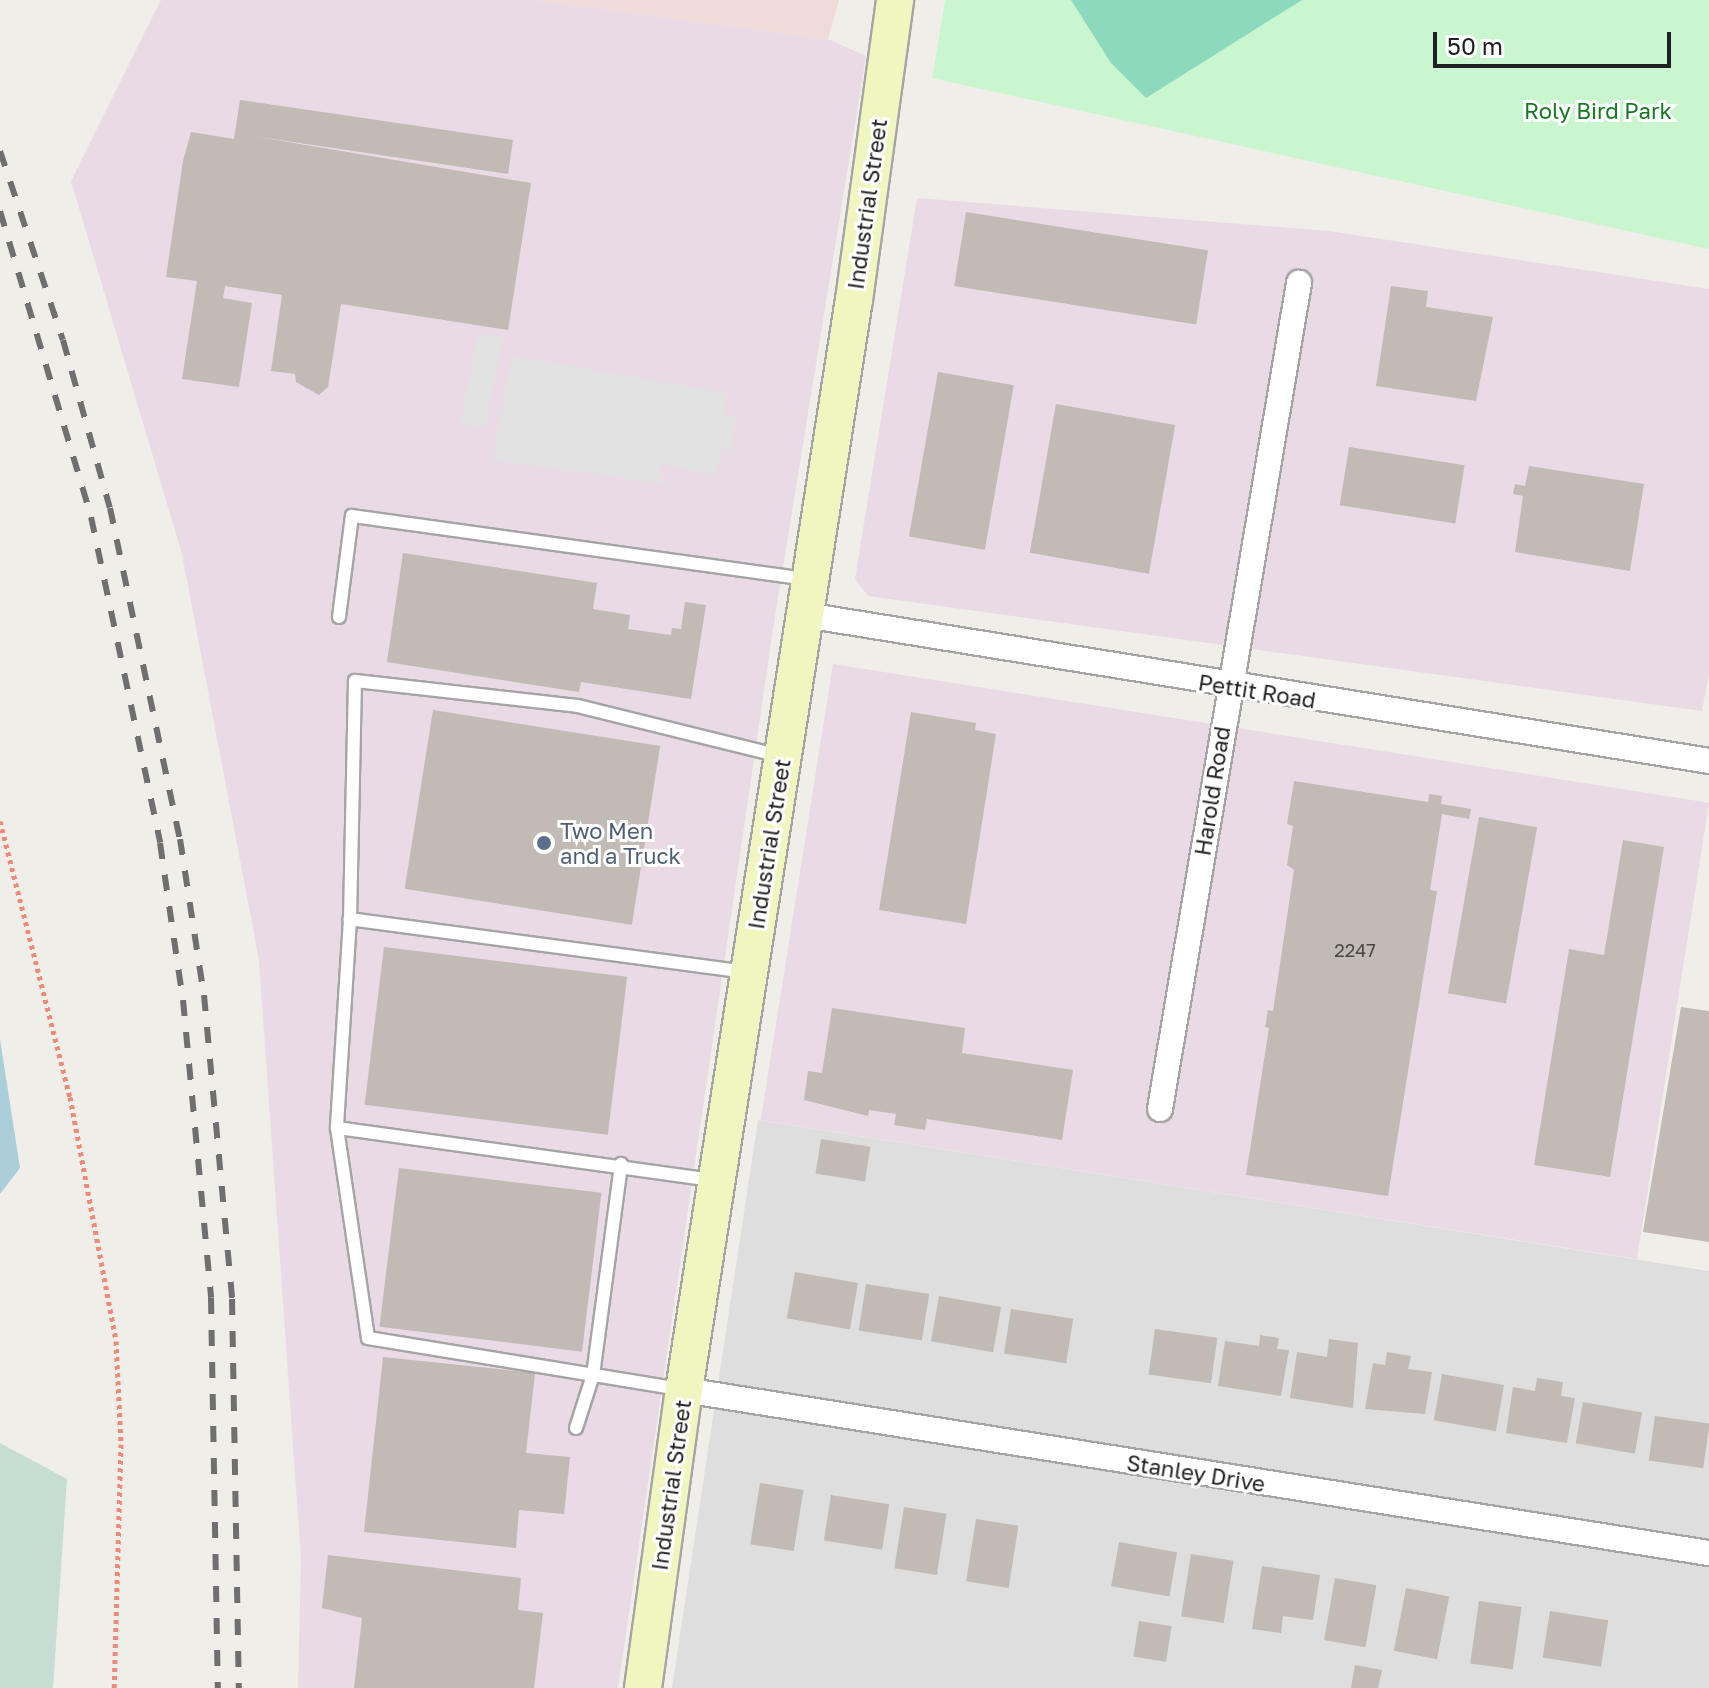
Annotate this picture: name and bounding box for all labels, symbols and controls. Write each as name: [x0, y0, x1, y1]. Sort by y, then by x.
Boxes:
scale bar: [1437, 16, 1675, 66]
text: 50 m: [1447, 31, 1503, 60]
park label: Roly Bird Park: [1524, 98, 1672, 124]
street label: Industrial Street: [842, 117, 892, 291]
street label: Pettit Road: [1196, 669, 1318, 713]
street label: Harold Road: [1189, 725, 1235, 857]
street label: Industrial Street: [742, 757, 796, 931]
place label: Two Men and a Truck: [560, 817, 681, 868]
marker: Two Men and a Truck: [535, 834, 553, 852]
house number: 2247: [1334, 939, 1376, 961]
street label: Industrial Street: [646, 1398, 696, 1572]
street label: Stanley Drive: [1125, 1449, 1267, 1497]

